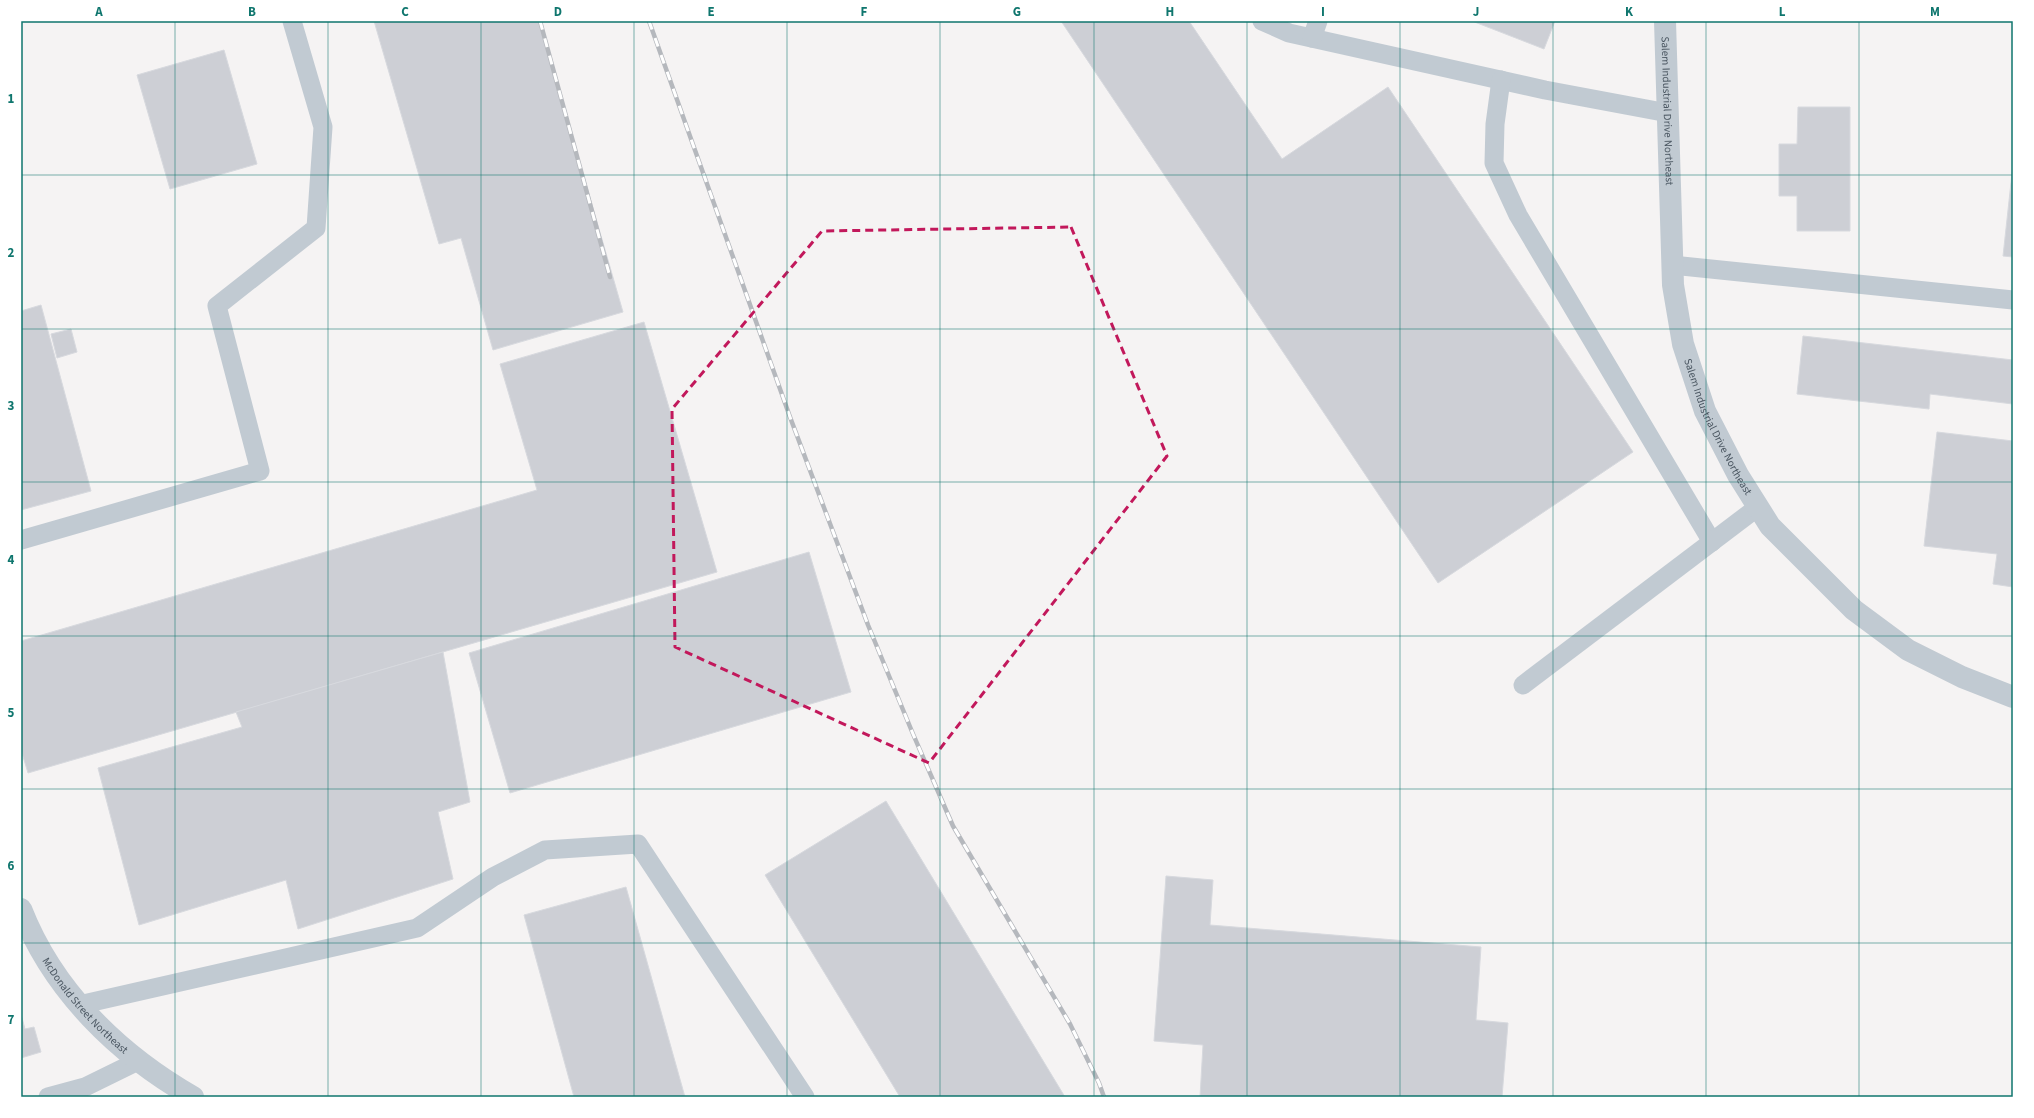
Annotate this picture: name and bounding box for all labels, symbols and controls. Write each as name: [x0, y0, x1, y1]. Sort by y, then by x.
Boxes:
text: A: [94, 3, 103, 21]
text: B: [248, 3, 256, 21]
text: C: [401, 3, 409, 21]
text: D: [554, 3, 562, 21]
text: E: [707, 3, 715, 21]
text: F: [861, 3, 868, 21]
text: G: [1013, 3, 1021, 21]
text: H: [1166, 3, 1174, 21]
text: I: [1321, 3, 1325, 21]
text: J: [1473, 3, 1479, 21]
text: K: [1625, 3, 1634, 21]
text: L: [1779, 3, 1786, 21]
text: M: [1930, 3, 1940, 21]
street label: Salem Industrial Drive Northeast: [1658, 36, 1677, 186]
text: 1: [8, 90, 15, 108]
text: 2: [8, 244, 15, 262]
street label: Salem Industrial Drive Northeast: [1681, 356, 1756, 498]
text: 3: [8, 397, 15, 415]
text: 4: [8, 551, 15, 569]
text: 5: [8, 704, 15, 722]
text: 6: [8, 857, 15, 875]
street label: McDonald Street Northeast: [39, 954, 132, 1057]
text: 7: [8, 1011, 15, 1029]

